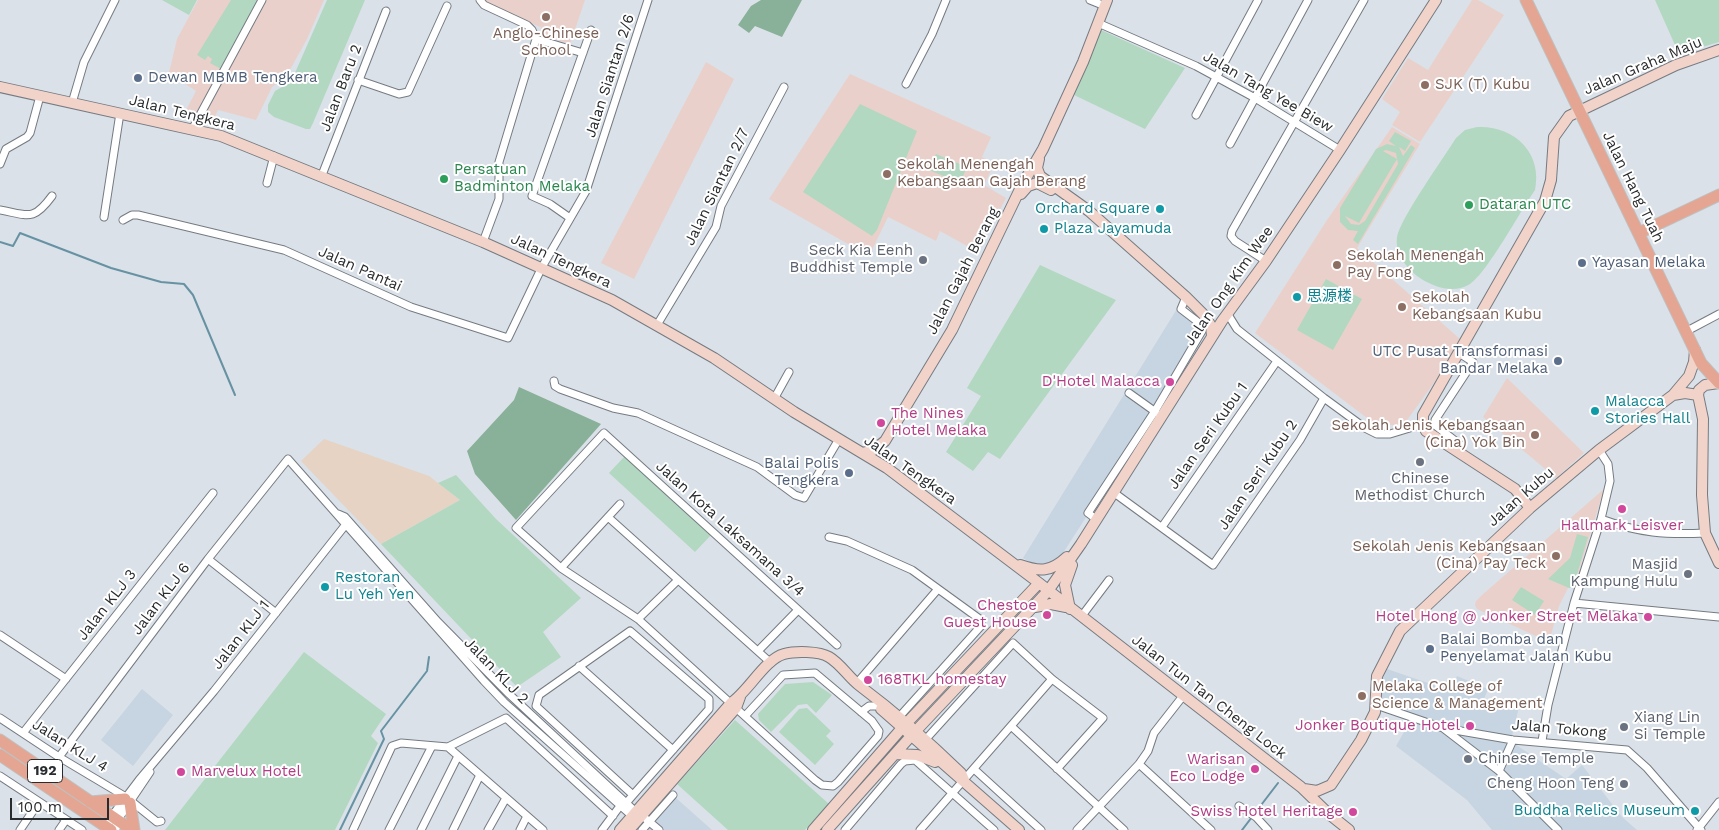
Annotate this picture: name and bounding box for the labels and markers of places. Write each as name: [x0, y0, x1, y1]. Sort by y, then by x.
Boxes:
marker: Anglo-Chinese School: [540, 11, 552, 23]
place label: Anglo-Chinese School: [493, 25, 599, 60]
place label: Dewan MBMB Tengkera: [148, 69, 317, 87]
marker: Dewan MBMB Tengkera: [132, 72, 144, 84]
place label: SJK (T) Kubu: [1435, 76, 1530, 94]
marker: SJK (T) Kubu: [1419, 79, 1431, 91]
place label: Sekolah Menengah Kebangsaan Gajah Berang: [897, 156, 1086, 191]
place label: Persatuan Badminton Melaka: [454, 161, 590, 196]
marker: Sekolah Menengah Kebangsaan Gajah Berang: [881, 168, 893, 180]
marker: Persatuan Badminton Melaka: [438, 173, 450, 185]
place label: Dataran UTC: [1479, 196, 1571, 214]
marker: Dataran UTC: [1463, 199, 1475, 211]
place label: Orchard Square: [1035, 200, 1150, 218]
marker: Orchard Square: [1154, 203, 1166, 215]
place label: Plaza Jayamuda: [1054, 220, 1172, 238]
marker: Plaza Jayamuda: [1038, 223, 1050, 235]
place label: Seck Kia Eenh Buddhist Temple: [790, 242, 913, 277]
place label: Sekolah Menengah Pay Fong: [1347, 247, 1484, 282]
marker: Seck Kia Eenh Buddhist Temple: [917, 254, 929, 266]
place label: Yayasan Melaka: [1592, 254, 1705, 272]
marker: Yayasan Melaka: [1576, 257, 1588, 269]
marker: Sekolah Menengah Pay Fong: [1331, 259, 1343, 271]
place label: 思源楼: [1307, 288, 1352, 306]
place label: Sekolah Kebangsaan Kubu: [1412, 289, 1542, 324]
marker: 思源楼: [1291, 291, 1303, 303]
marker: Sekolah Kebangsaan Kubu: [1396, 301, 1408, 313]
place label: UTC Pusat Transformasi Bandar Melaka: [1372, 343, 1548, 378]
marker: UTC Pusat Transformasi Bandar Melaka: [1552, 355, 1564, 367]
place label: D'Hotel Malacca: [1042, 373, 1160, 391]
marker: D'Hotel Malacca: [1164, 376, 1176, 388]
place label: Malacca Stories Hall: [1605, 393, 1690, 428]
place label: The Nines Hotel Melaka: [891, 405, 987, 440]
marker: Malacca Stories Hall: [1589, 405, 1601, 417]
marker: The Nines Hotel Melaka: [875, 417, 887, 429]
place label: Sekolah Jenis Kebangsaan (Cina) Yok Bin: [1332, 417, 1525, 452]
marker: Sekolah Jenis Kebangsaan (Cina) Yok Bin: [1529, 429, 1541, 441]
place label: Balai Polis Tengkera: [764, 455, 839, 490]
marker: Chinese Methodist Church: [1414, 456, 1426, 468]
marker: Balai Polis Tengkera: [843, 467, 855, 479]
place label: Chinese Methodist Church: [1355, 470, 1485, 505]
marker: Hallmark Leisver: [1616, 503, 1628, 515]
place label: Hallmark Leisver: [1561, 517, 1683, 535]
place label: Sekolah Jenis Kebangsaan (Cina) Pay Teck: [1353, 538, 1546, 573]
marker: Sekolah Jenis Kebangsaan (Cina) Pay Teck: [1550, 550, 1562, 562]
place label: Masjid Kampung Hulu: [1571, 556, 1678, 591]
marker: Masjid Kampung Hulu: [1682, 568, 1694, 580]
place label: Restoran Lu Yeh Yen: [335, 569, 414, 604]
marker: Restoran Lu Yeh Yen: [319, 581, 331, 593]
place label: Chestoe Guest House: [943, 597, 1037, 632]
place label: Hotel Hong @ Jonker Street Melaka: [1376, 608, 1638, 626]
marker: Chestoe Guest House: [1041, 609, 1053, 621]
marker: Hotel Hong @ Jonker Street Melaka: [1642, 611, 1654, 623]
place label: Balai Bomba dan Penyelamat Jalan Kubu: [1440, 631, 1612, 666]
marker: Balai Bomba dan Penyelamat Jalan Kubu: [1424, 643, 1436, 655]
place label: 168TKL homestay: [878, 671, 1006, 689]
marker: 168TKL homestay: [862, 674, 874, 686]
place label: Melaka College of Science & Management: [1372, 678, 1543, 713]
marker: Melaka College of Science & Management: [1356, 690, 1368, 702]
place label: Xiang Lin Si Temple: [1634, 709, 1706, 744]
place label: Jonker Boutique Hotel: [1295, 717, 1460, 735]
marker: Jonker Boutique Hotel: [1464, 720, 1476, 732]
marker: Xiang Lin Si Temple: [1618, 721, 1630, 733]
place label: Chinese Temple: [1478, 750, 1594, 768]
place label: Warisan Eco Lodge: [1169, 751, 1245, 786]
marker: Chinese Temple: [1462, 753, 1474, 765]
place label: Marvelux Hotel: [191, 763, 301, 781]
marker: Warisan Eco Lodge: [1249, 763, 1261, 775]
marker: Marvelux Hotel: [175, 766, 187, 778]
place label: Cheng Hoon Teng: [1487, 775, 1614, 793]
marker: Cheng Hoon Teng: [1618, 778, 1630, 790]
place label: Buddha Relics Museum: [1514, 802, 1685, 820]
place label: Swiss Hotel Heritage: [1190, 803, 1343, 821]
marker: Buddha Relics Museum: [1689, 805, 1701, 817]
marker: Swiss Hotel Heritage: [1347, 806, 1359, 818]

